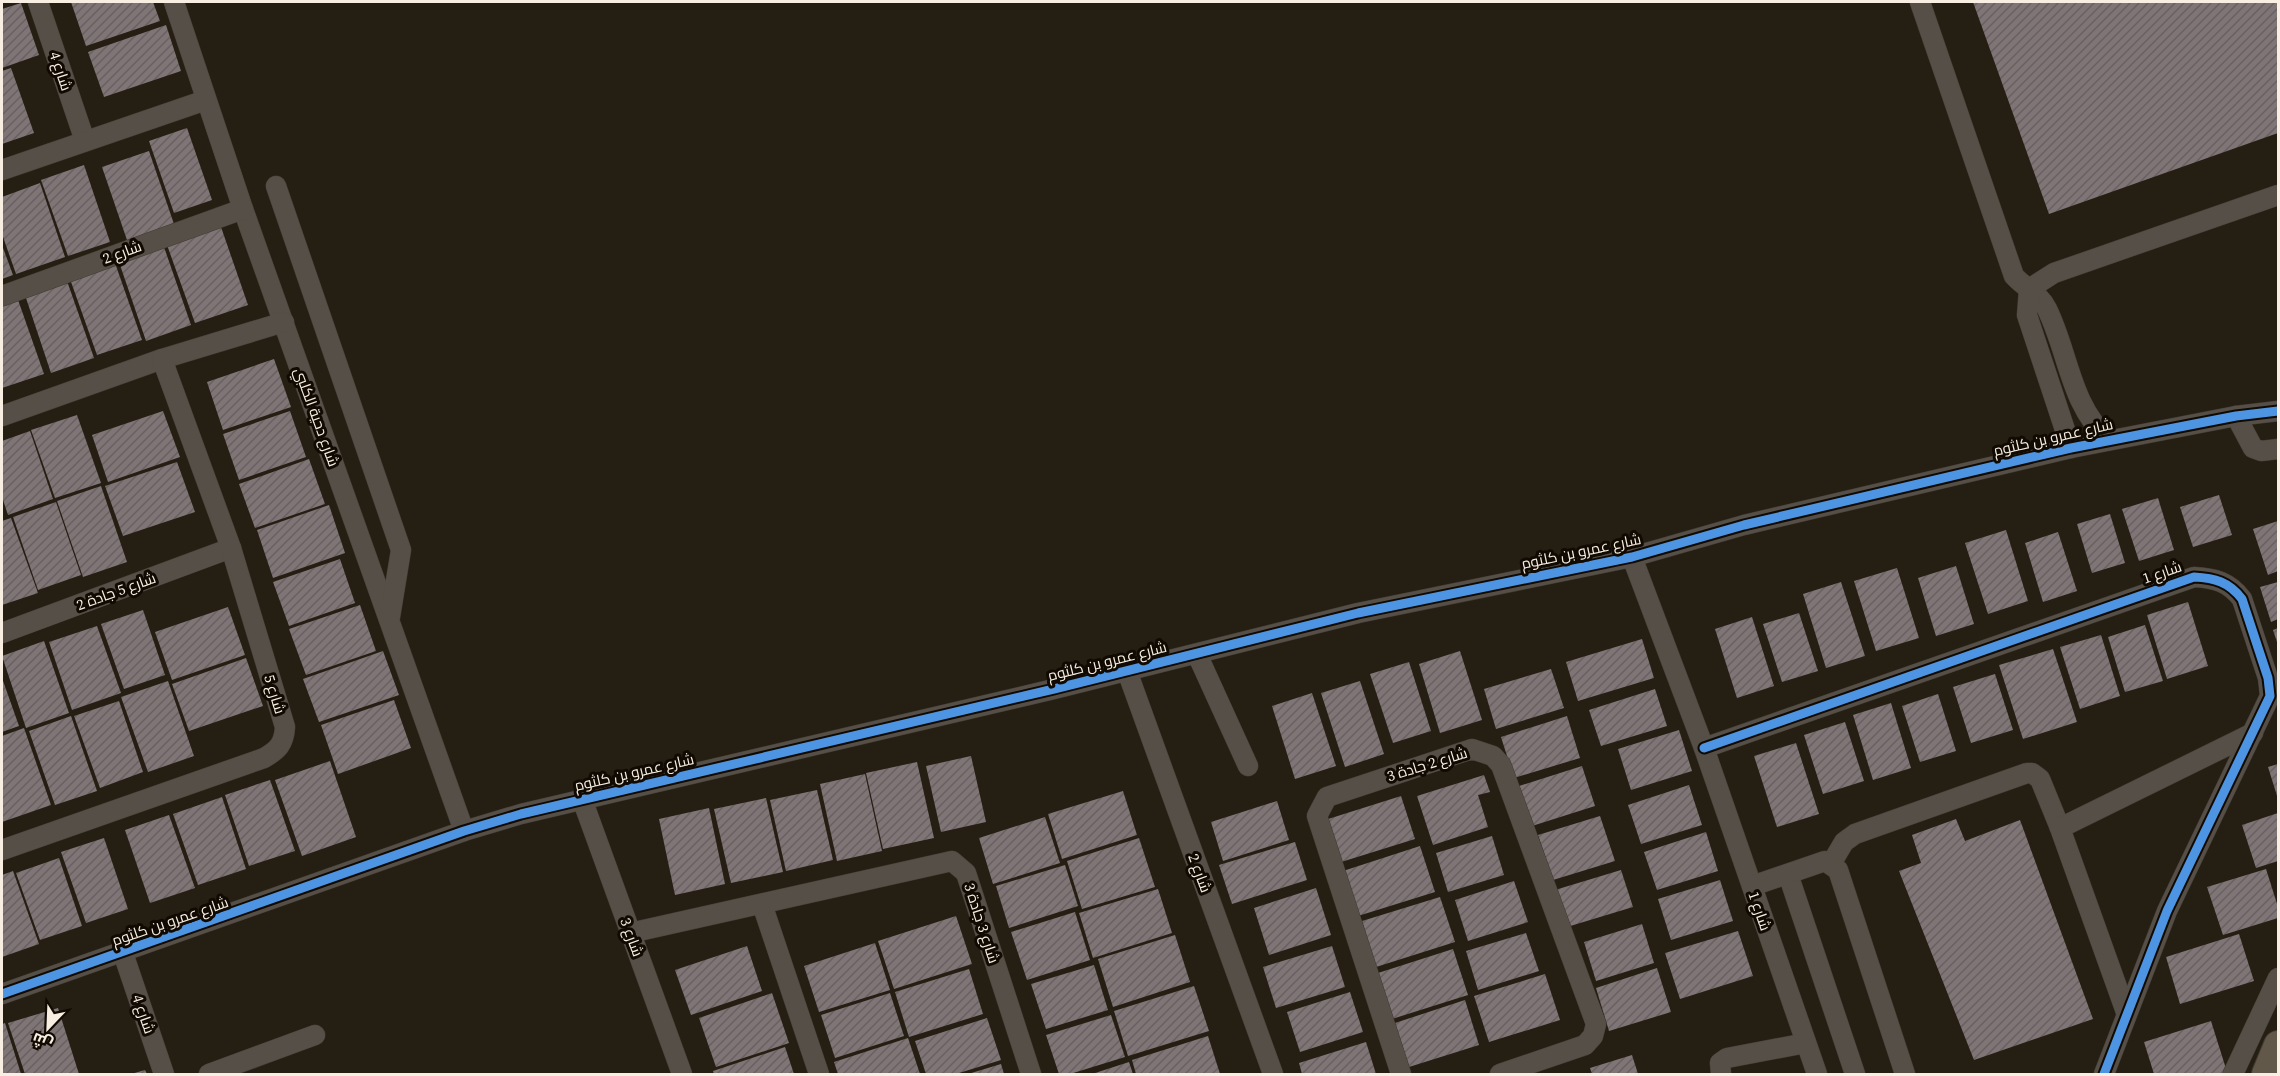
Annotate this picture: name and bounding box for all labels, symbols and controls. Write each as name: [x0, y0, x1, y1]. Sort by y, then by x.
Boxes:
street label: شارع 4: [44, 49, 77, 94]
street label: شارع 2: [100, 235, 145, 270]
street label: شارع دحية الكلبي: [287, 365, 345, 470]
street label: شارع عمرو بن كلثوم: [1991, 413, 2115, 462]
street label: شارع عمرو بن كلثوم: [1519, 528, 1643, 575]
street label: شارع 1: [2140, 556, 2185, 589]
street label: شارع 5 جادة 2: [73, 567, 159, 616]
street label: شارع عمرو بن كلثوم: [1045, 636, 1169, 687]
street label: شارع 5: [258, 672, 291, 717]
street label: شارع 2 جادة 3: [1384, 742, 1470, 787]
street label: شارع عمرو بن كلثوم: [572, 748, 696, 797]
street label: شارع 2: [1182, 851, 1217, 896]
street label: شارع 3 جادة 3: [958, 880, 1005, 966]
street label: شارع 1: [1743, 889, 1776, 934]
street label: شارع عمرو بن كلثوم: [109, 891, 232, 952]
street label: شارع 3: [614, 915, 649, 960]
street label: شارع 4: [127, 992, 160, 1037]
north arrow: [18, 998, 78, 1058]
text: ش: [28, 1028, 56, 1056]

